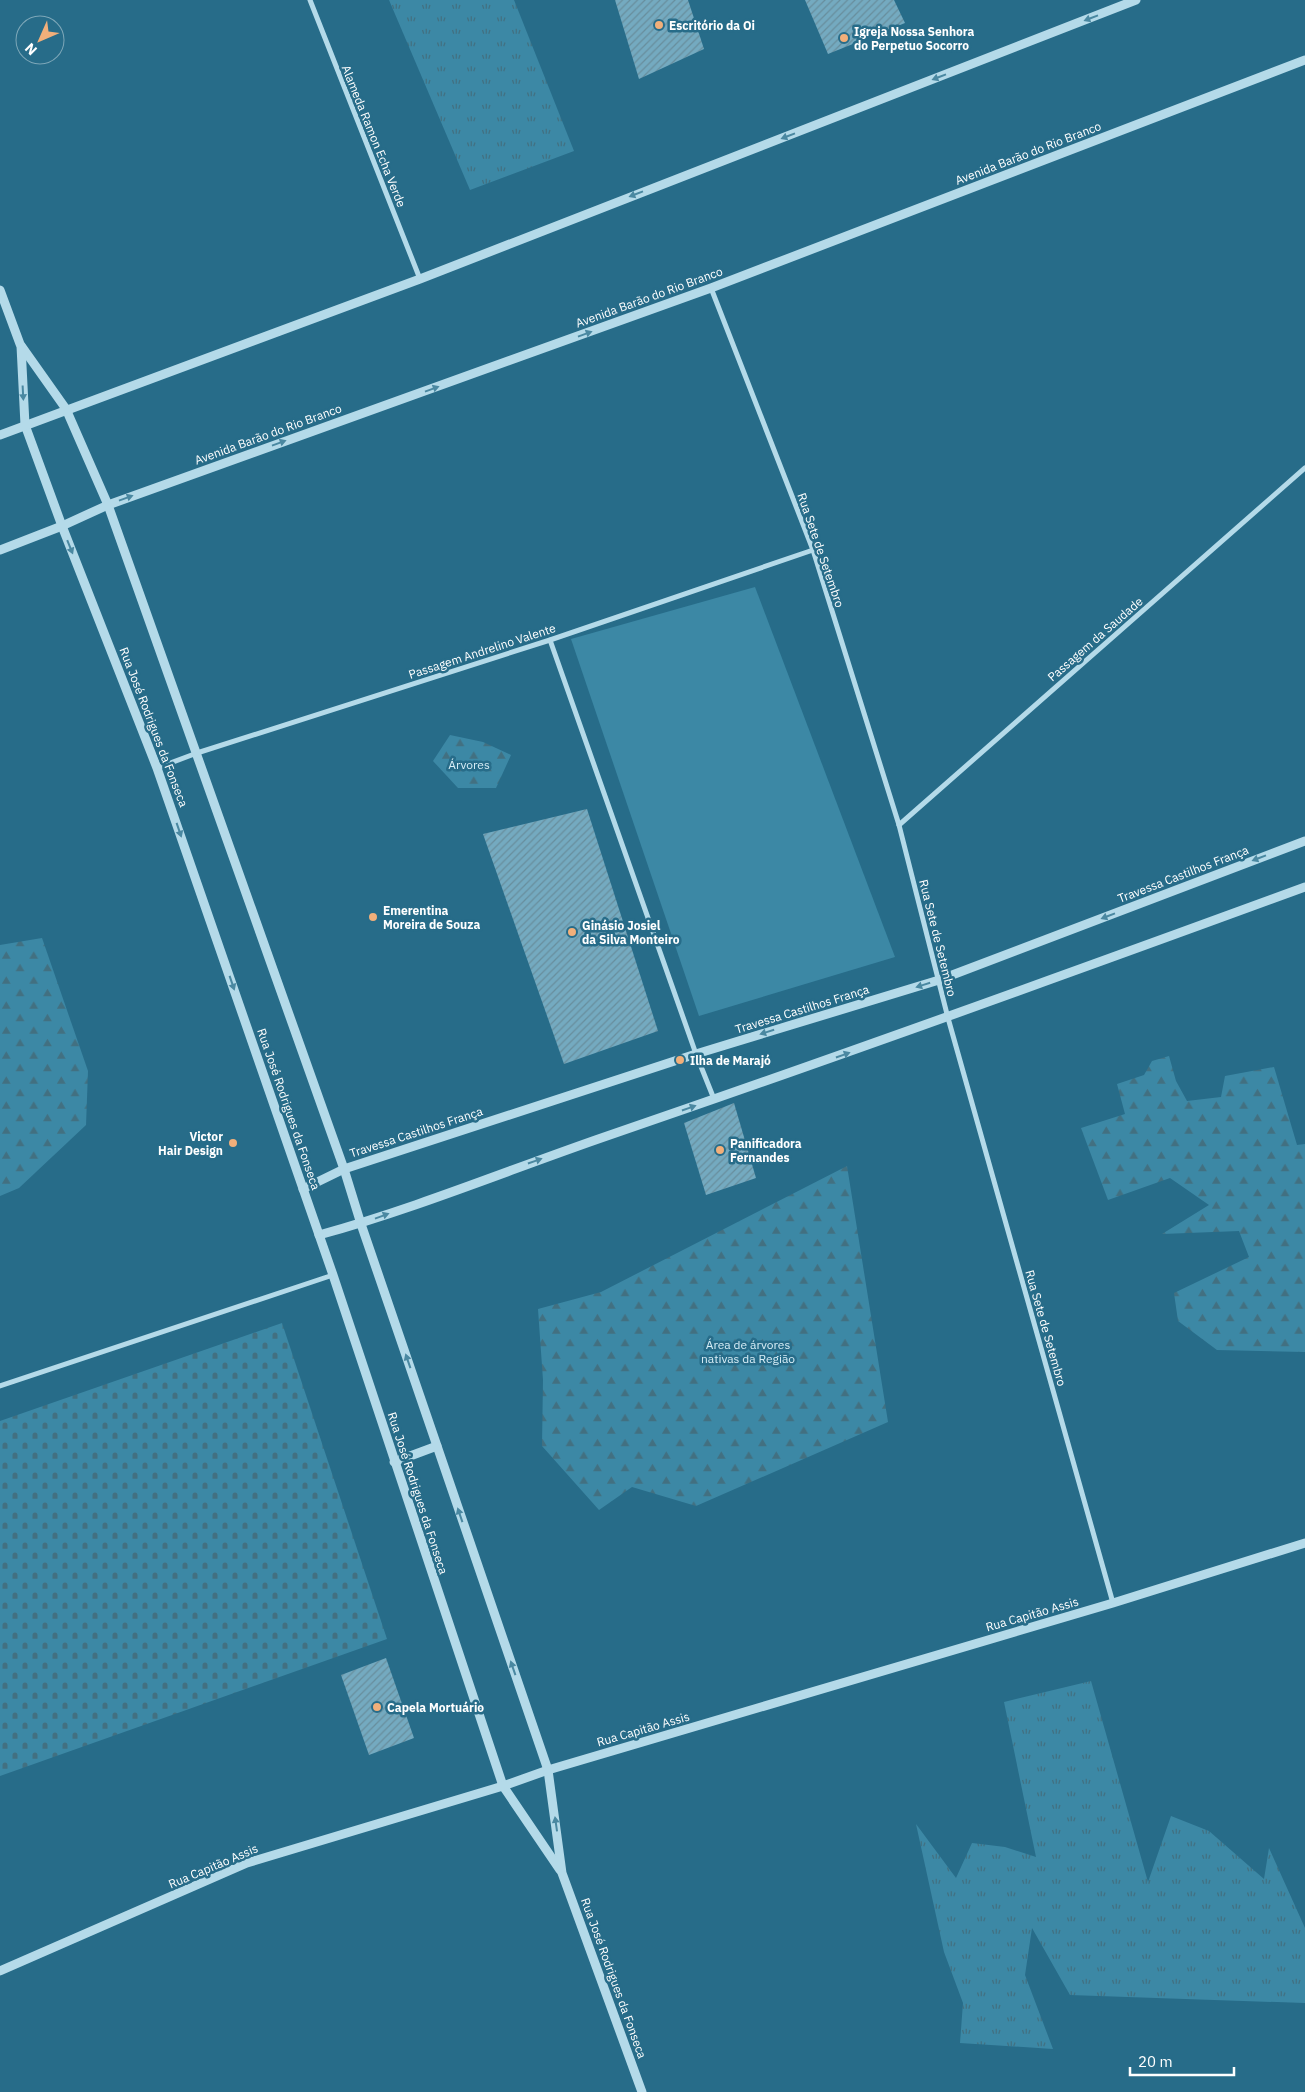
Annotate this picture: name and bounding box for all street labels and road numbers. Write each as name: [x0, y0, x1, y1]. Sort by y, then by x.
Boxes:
street label: Alameda Ramon Echa Verde: [339, 63, 410, 210]
street label: Avenida Barão do Rio Branco: [953, 118, 1103, 188]
street label: Avenida Barão do Rio Branco: [573, 263, 725, 331]
street label: Avenida Barão do Rio Branco: [192, 400, 344, 468]
street label: Rua Sete de Setembro: [794, 491, 848, 609]
street label: Passagem da Saudade: [1044, 593, 1146, 684]
street label: Passagem Andrelino Valente: [407, 620, 558, 682]
street label: Rua José Rodrigues da Fonseca: [117, 645, 192, 810]
street label: Travessa Castilhos França: [1115, 842, 1251, 906]
street label: Rua Sete de Setembro: [916, 878, 960, 998]
street label: Travessa Castilhos França: [733, 981, 871, 1036]
street label: Rua José Rodrigues da Fonseca: [254, 1026, 324, 1192]
street label: Travessa Castilhos França: [348, 1103, 485, 1161]
street label: Rua Sete de Setembro: [1022, 1268, 1070, 1388]
street label: Rua José Rodrigues da Fonseca: [385, 1410, 452, 1577]
street label: Rua Capitão Assis: [984, 1594, 1080, 1634]
street label: Rua Capitão Assis: [595, 1709, 691, 1749]
street label: Rua Capitão Assis: [166, 1840, 260, 1892]
street label: Rua José Rodrigues da Fonseca: [578, 1896, 650, 2061]

